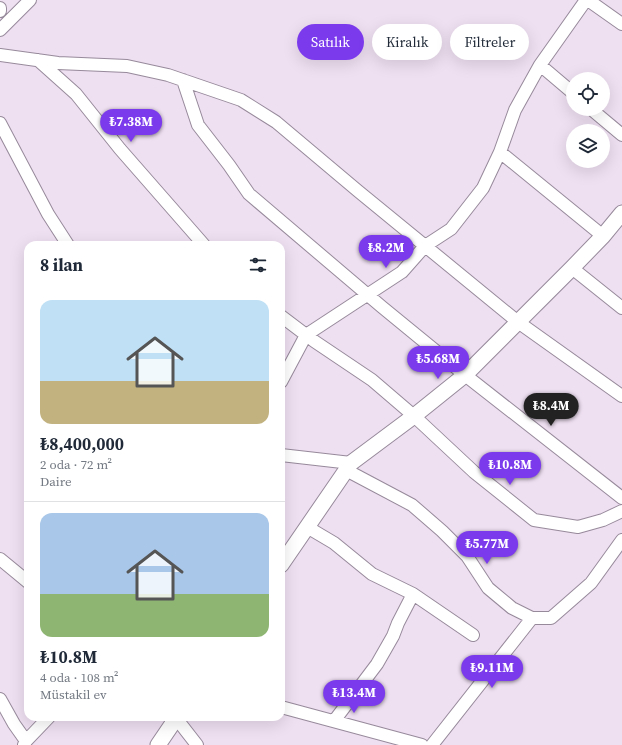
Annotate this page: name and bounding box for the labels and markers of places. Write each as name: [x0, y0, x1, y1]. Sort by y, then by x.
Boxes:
pin: ₺7.38M: [98, 109, 164, 143]
pin: ₺8.2M: [358, 235, 414, 269]
pin: ₺5.68M: [405, 346, 471, 380]
pin: ₺8.4M: [523, 393, 579, 427]
pin: ₺10.8M: [477, 452, 543, 486]
pin: ₺5.77M: [454, 531, 520, 565]
pin: ₺9.11M: [459, 655, 525, 689]
pin: ₺13.4M: [321, 680, 387, 714]

